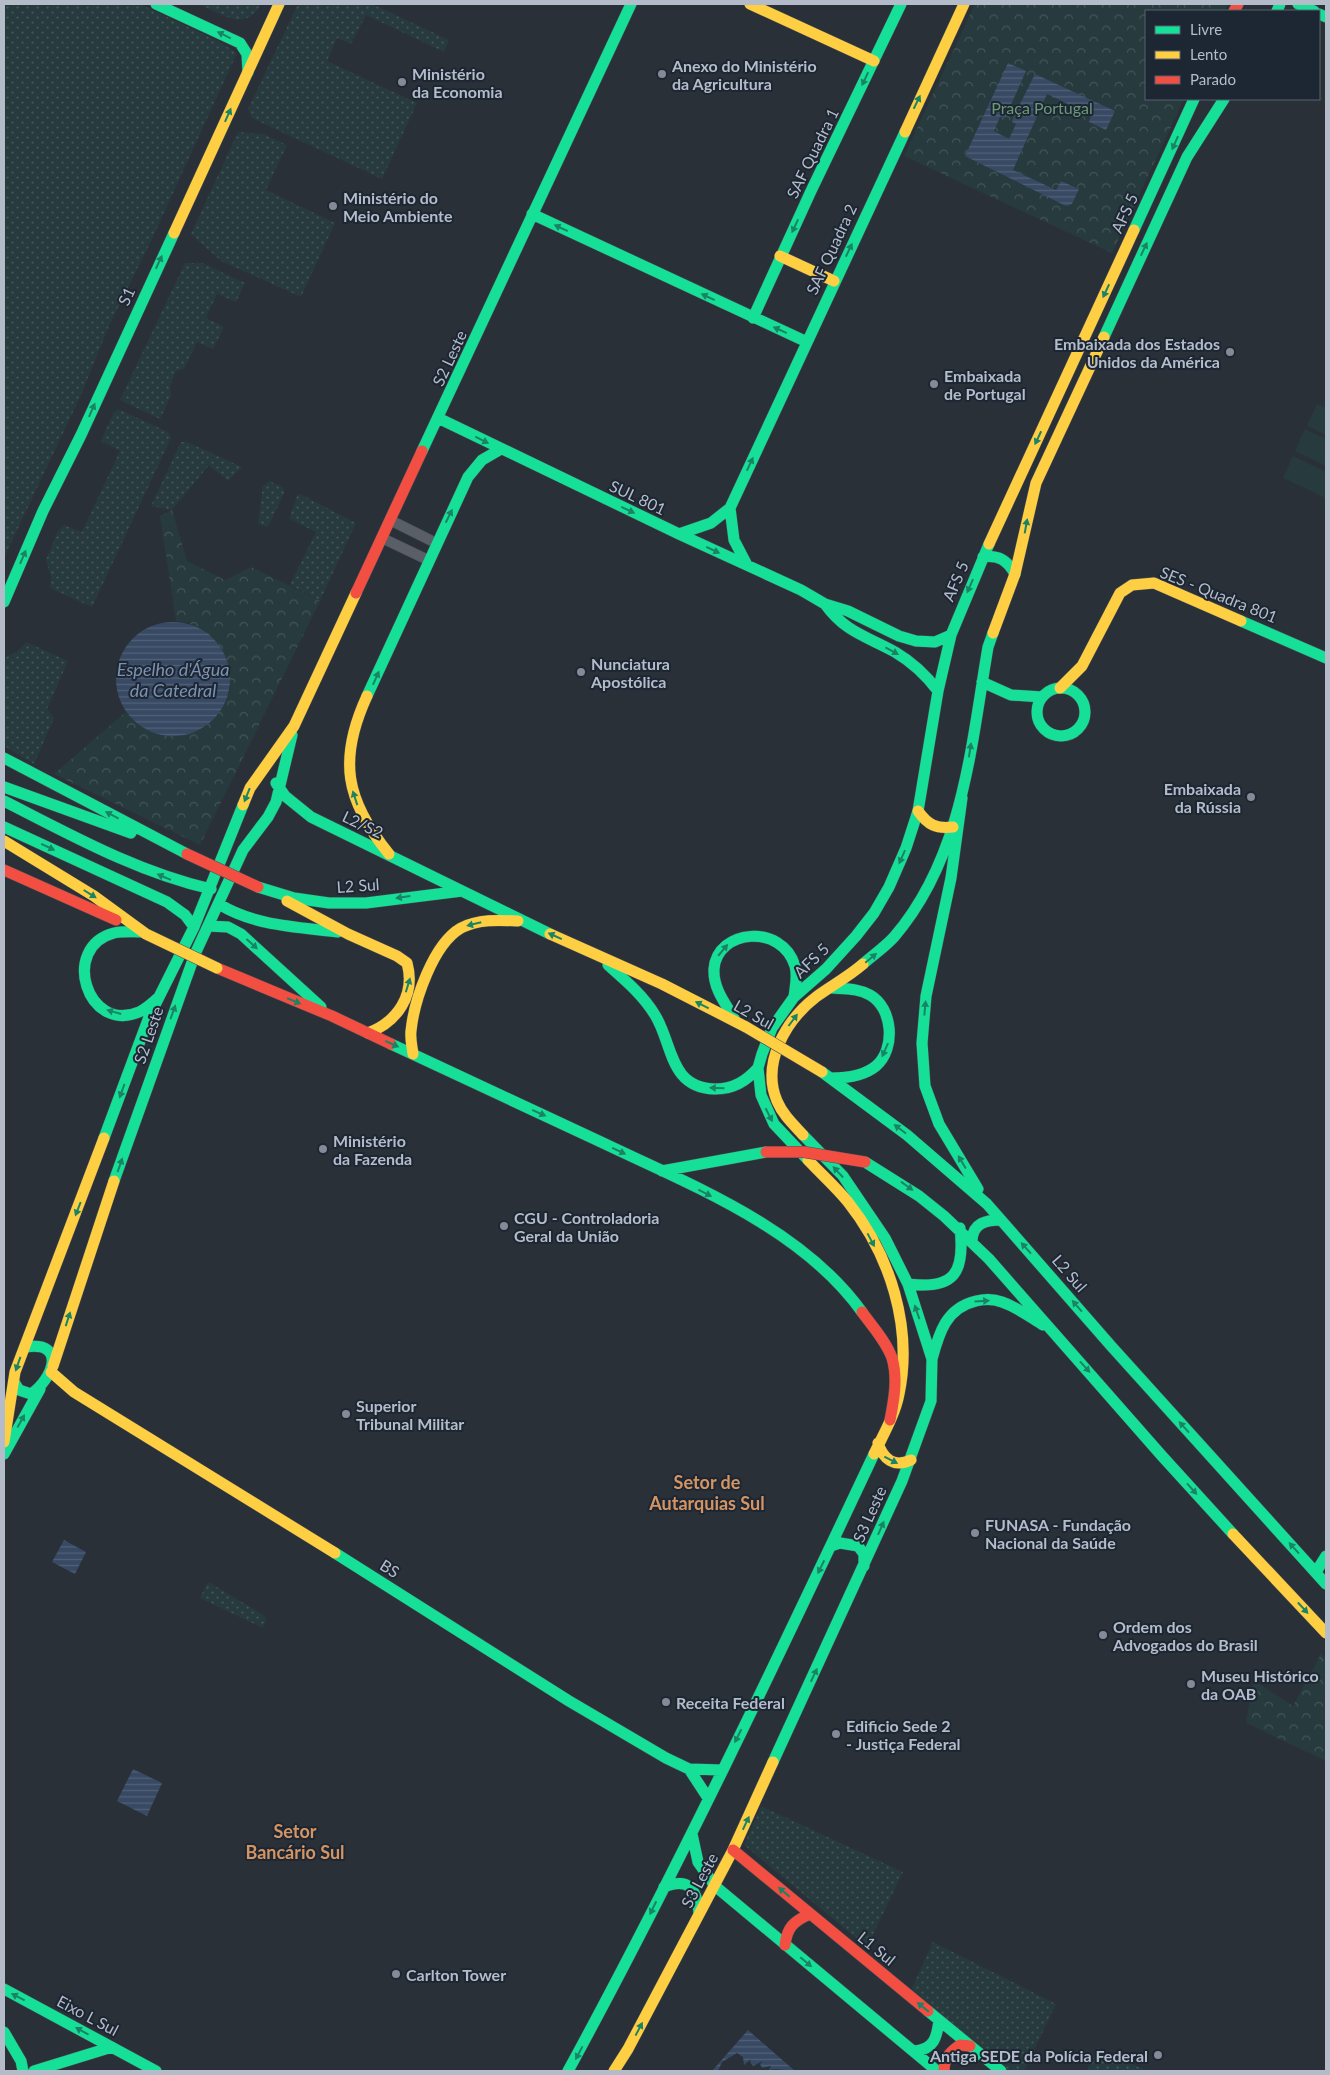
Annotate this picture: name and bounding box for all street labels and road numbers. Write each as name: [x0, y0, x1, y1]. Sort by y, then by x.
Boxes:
street label: SAF Quadra 1: [782, 105, 842, 201]
street label: AFS 5: [1107, 190, 1141, 236]
street label: SAF Quadra 2: [802, 201, 860, 297]
street label: S1: [114, 284, 138, 308]
street label: S2 Leste: [428, 327, 470, 389]
street label: SUL 801: [607, 476, 669, 518]
street label: AFS 5: [938, 558, 972, 604]
street label: SES - Quadra 801: [1158, 562, 1280, 626]
street label: L2/S2: [340, 806, 386, 842]
street label: L2 Sul: [336, 874, 380, 896]
street label: AFS 5: [789, 939, 833, 981]
street label: L2 Sul: [731, 995, 777, 1033]
street label: S2 Leste: [129, 1004, 167, 1066]
street label: L2 Sul: [1049, 1251, 1091, 1295]
street label: S3 Leste: [848, 1483, 890, 1545]
street label: BS: [377, 1555, 403, 1581]
street label: S3 Leste: [677, 1849, 721, 1911]
street label: L1 Sul: [854, 1927, 900, 1969]
street label: Eixo L Sul: [54, 1991, 122, 2039]

